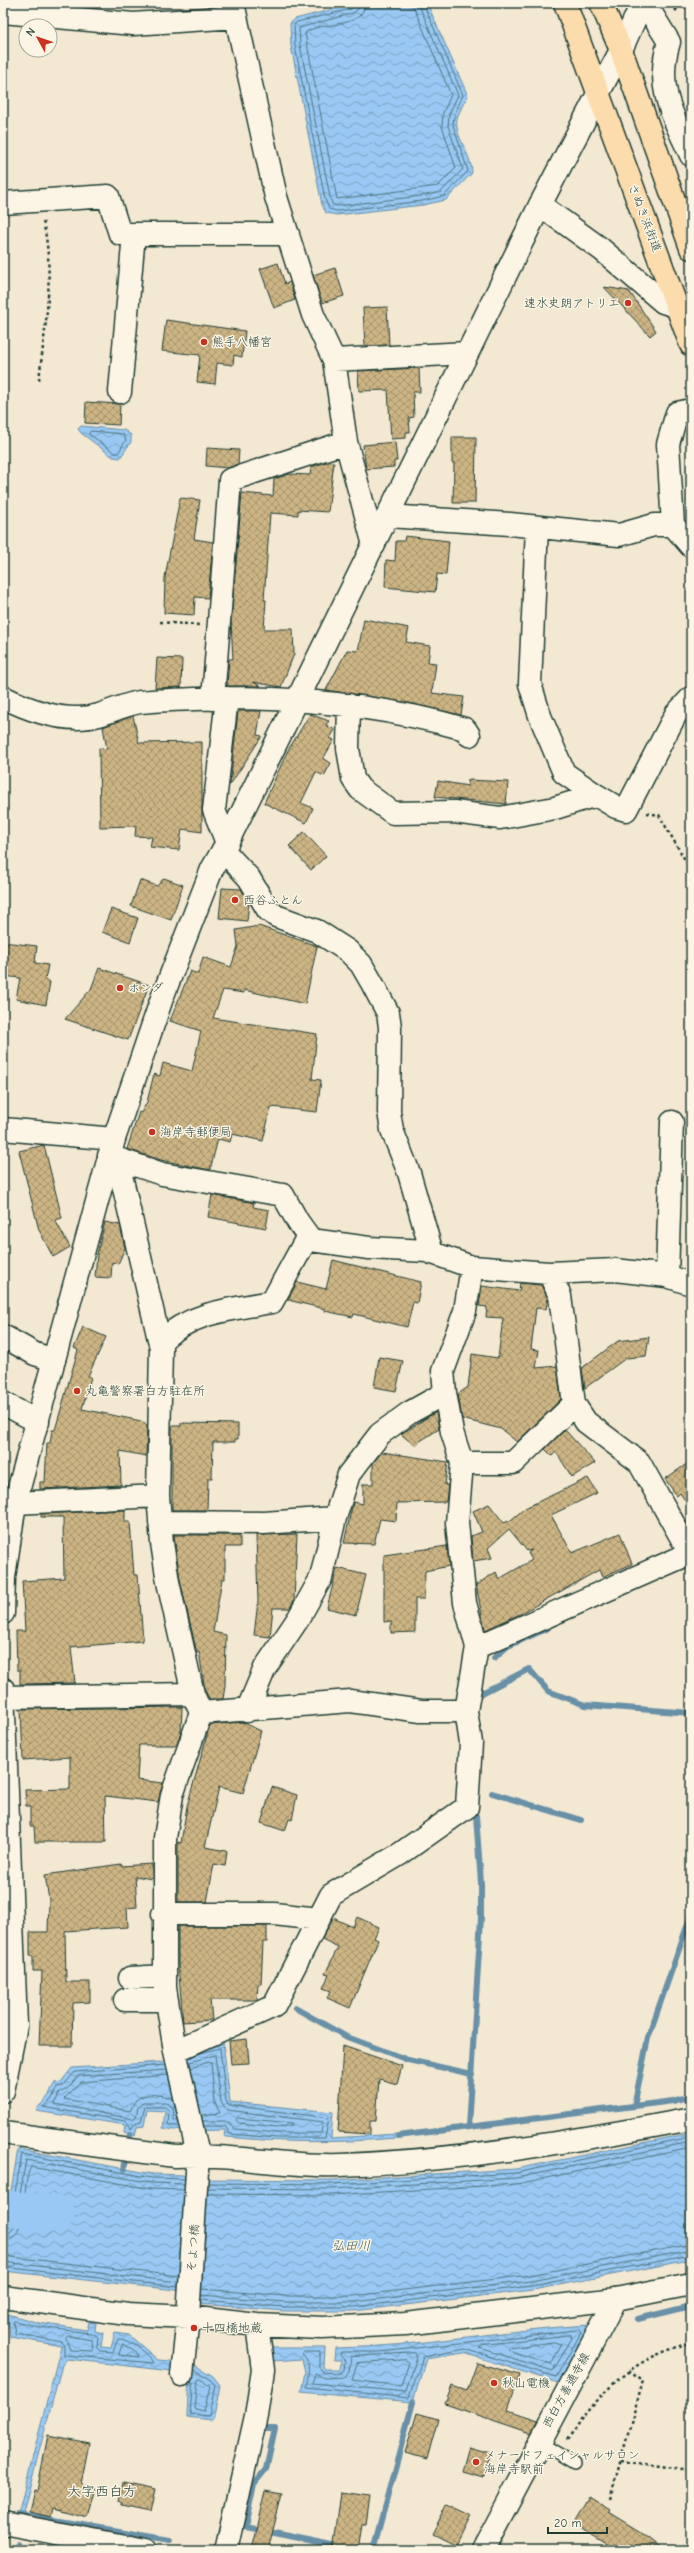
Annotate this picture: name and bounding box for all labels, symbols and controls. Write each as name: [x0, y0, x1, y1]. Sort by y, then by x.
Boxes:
north arrow: [18, 18, 58, 58]
text: N: [23, 25, 38, 39]
street label: さぬき浜街道: [626, 182, 664, 254]
place label: 速水史朗アトリエ: [524, 296, 620, 310]
marker: 速水史朗アトリエ: [623, 298, 633, 308]
place label: 熊手八幡宮: [212, 335, 272, 349]
marker: 熊手八幡宮: [199, 337, 209, 347]
place label: 西谷ふとん: [243, 893, 303, 907]
marker: 西谷ふとん: [230, 895, 240, 905]
place label: ホンダ: [128, 981, 164, 995]
marker: ホンダ: [115, 983, 125, 993]
place label: 海岸寺郵便局: [160, 1125, 232, 1139]
marker: 海岸寺郵便局: [147, 1127, 157, 1137]
place label: 丸亀警察署白方駐在所: [85, 1384, 205, 1398]
marker: 丸亀警察署白方駐在所: [72, 1386, 82, 1396]
street label: そよつ橋: [184, 2224, 202, 2272]
water label: 弘田川: [331, 2238, 371, 2253]
place label: 十四橋地蔵: [202, 2321, 262, 2335]
marker: 十四橋地蔵: [189, 2323, 199, 2333]
street label: 西白方善通寺線: [540, 2350, 592, 2430]
place label: 秋山電機: [502, 2376, 550, 2390]
marker: 秋山電機: [489, 2378, 499, 2388]
place label: メナードフェイシャルサロン 海岸寺駅前: [484, 2448, 640, 2476]
marker: メナードフェイシャルサロン 海岸寺駅前: [471, 2457, 481, 2467]
district label: 大字西白方: [67, 2483, 137, 2500]
scale bar: [548, 2509, 607, 2535]
text: 20 m: [554, 2516, 582, 2530]

